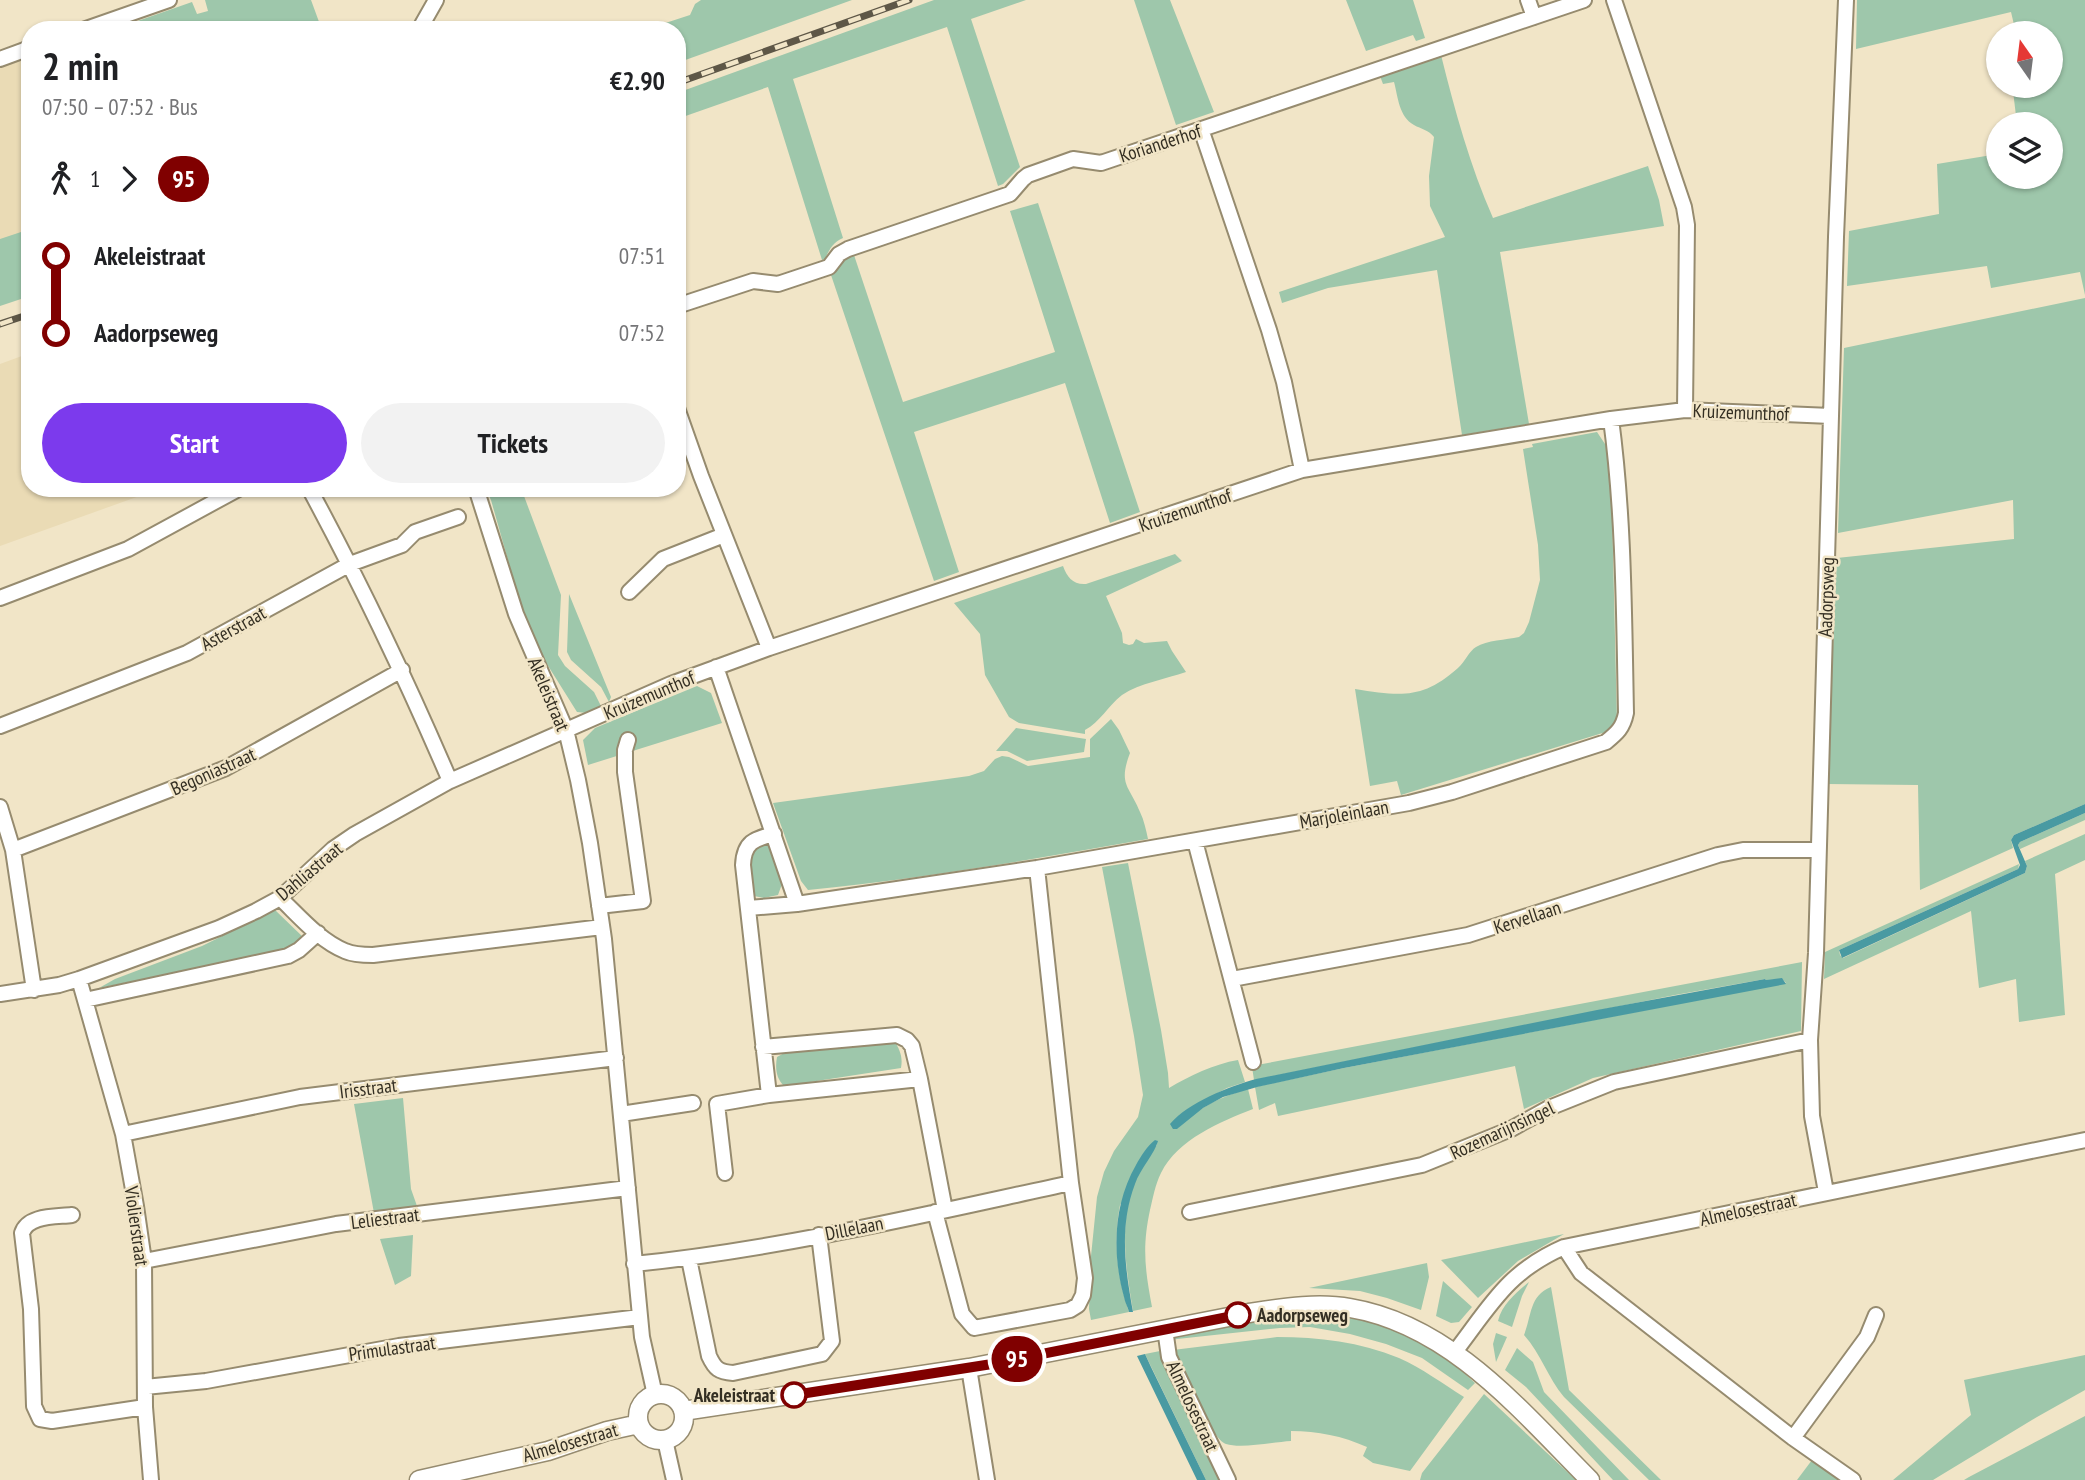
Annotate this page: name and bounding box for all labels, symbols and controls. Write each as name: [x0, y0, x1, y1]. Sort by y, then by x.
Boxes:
north arrow: [1986, 21, 2063, 98]
map controls: [1986, 21, 2063, 189]
text: 2 min: [42, 41, 119, 90]
text: €2.90: [610, 64, 665, 97]
text: 07:50 – 07:52 · Bus: [42, 92, 198, 121]
button: layers: [1986, 112, 2063, 189]
street label: Korianderhof: [1116, 118, 1205, 167]
icon: walk: [42, 160, 80, 198]
icon: forward: [110, 160, 148, 198]
text: 95: [172, 163, 195, 194]
text: 1: [90, 164, 100, 193]
text: Akeleistraat: [94, 239, 205, 272]
text: 07:51: [619, 241, 665, 270]
text: Aadorpseweg: [94, 316, 218, 349]
text: 07:52: [619, 318, 665, 347]
street label: Kruizemunthof: [1692, 398, 1791, 426]
button: Start: [42, 403, 347, 483]
button: Tickets: [361, 403, 665, 483]
street label: Kruizemunthof: [1135, 483, 1236, 537]
street label: Aadorpsweg: [1813, 557, 1839, 637]
street label: Asterstraat: [196, 600, 270, 656]
street label: Akeleistraat: [523, 654, 576, 735]
street label: Kruizemunthof: [600, 665, 699, 725]
street label: Begoniastraat: [167, 741, 260, 800]
street label: Marjoleinlaan: [1298, 794, 1390, 834]
street label: Dahliastraat: [271, 836, 348, 906]
street label: Kervellaan: [1490, 895, 1564, 939]
street label: Irisstraat: [338, 1072, 399, 1103]
street label: Rozemarijnsingel: [1446, 1095, 1558, 1165]
street label: Violierstraat: [119, 1184, 155, 1268]
street label: Almelosestraat: [1698, 1187, 1799, 1231]
street label: Leliestraat: [350, 1202, 421, 1234]
street label: Dillelaan: [823, 1211, 885, 1245]
marker: Aadorpseweg: [1225, 1302, 1251, 1328]
place label: Aadorpseweg: [1256, 1303, 1348, 1327]
street label: Primulastraat: [347, 1330, 438, 1366]
line badge: 95: [986, 1336, 1048, 1382]
text: 95: [1006, 1343, 1028, 1374]
street label: Almelosestraat: [1161, 1357, 1225, 1456]
marker: Akeleistraat: [781, 1382, 807, 1408]
place label: Akeleistraat: [693, 1383, 775, 1407]
street label: Almelosestraat: [520, 1417, 621, 1467]

